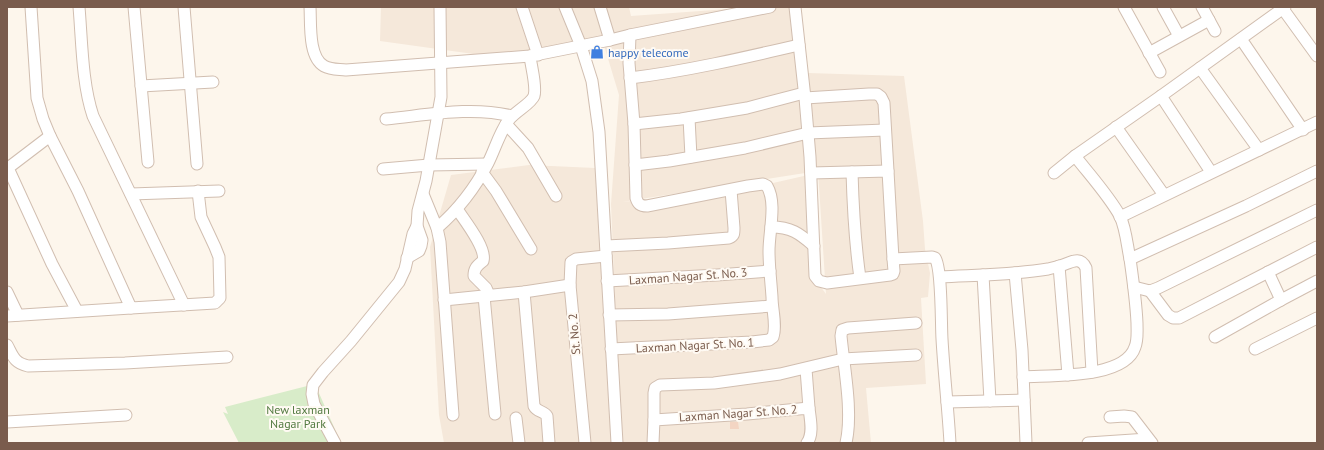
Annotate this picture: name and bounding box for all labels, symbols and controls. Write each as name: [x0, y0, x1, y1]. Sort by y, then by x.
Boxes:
shop icon: happy telecome: [589, 44, 605, 60]
place label: happy telecome: [608, 45, 689, 60]
street label: Laxman Nagar St. No. 3: [628, 264, 748, 288]
street label: St. No. 2: [565, 313, 583, 355]
street label: Laxman Nagar St. No. 1: [635, 334, 755, 356]
street label: Laxman Nagar St. No. 2: [678, 401, 798, 425]
park label: New laxman Nagar Park: [266, 402, 330, 431]

